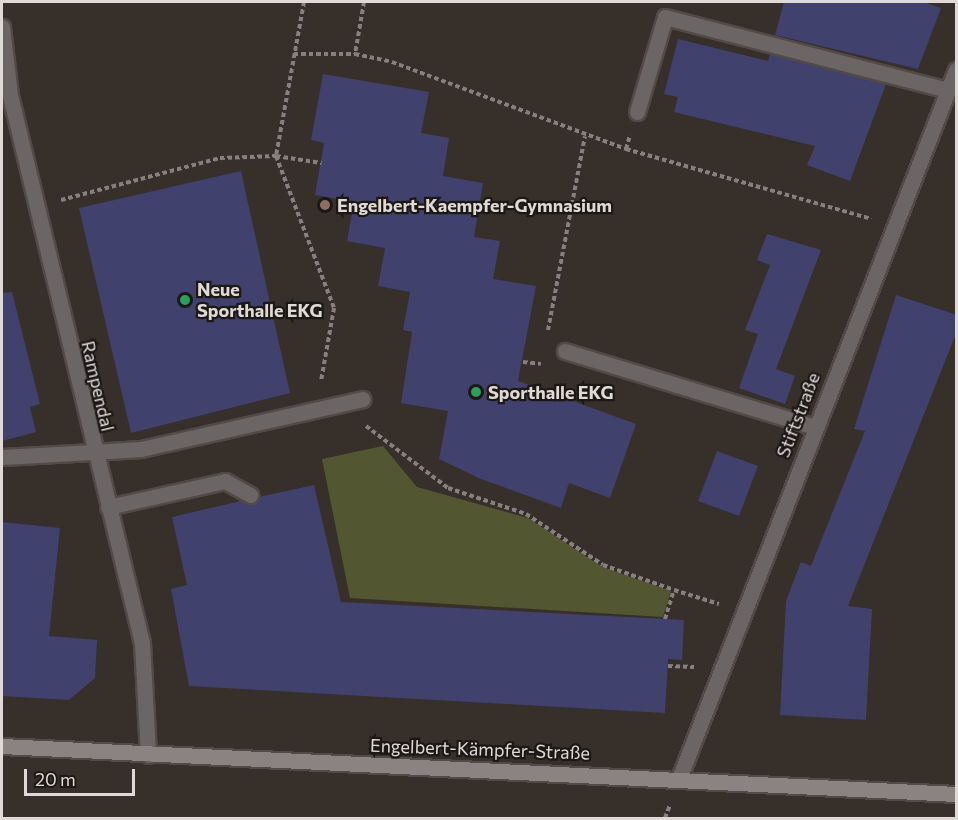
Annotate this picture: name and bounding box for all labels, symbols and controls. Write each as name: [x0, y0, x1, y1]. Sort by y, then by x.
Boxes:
place label: Engelbert-Kaempfer-Gymnasium: [337, 194, 612, 216]
marker: Engelbert-Kaempfer-Gymnasium: [318, 198, 332, 212]
place label: Neue Sporthalle EKG: [197, 279, 323, 322]
marker: Neue Sporthalle EKG: [178, 293, 192, 307]
street label: Rampendal: [77, 339, 119, 433]
street label: Stiftstraße: [772, 369, 824, 461]
place label: Sporthalle EKG: [488, 381, 614, 403]
marker: Sporthalle EKG: [469, 385, 483, 399]
street label: Engelbert-Kämpfer-Straße: [370, 734, 590, 764]
scale bar: [27, 757, 138, 795]
text: 20 m: [35, 768, 76, 790]

